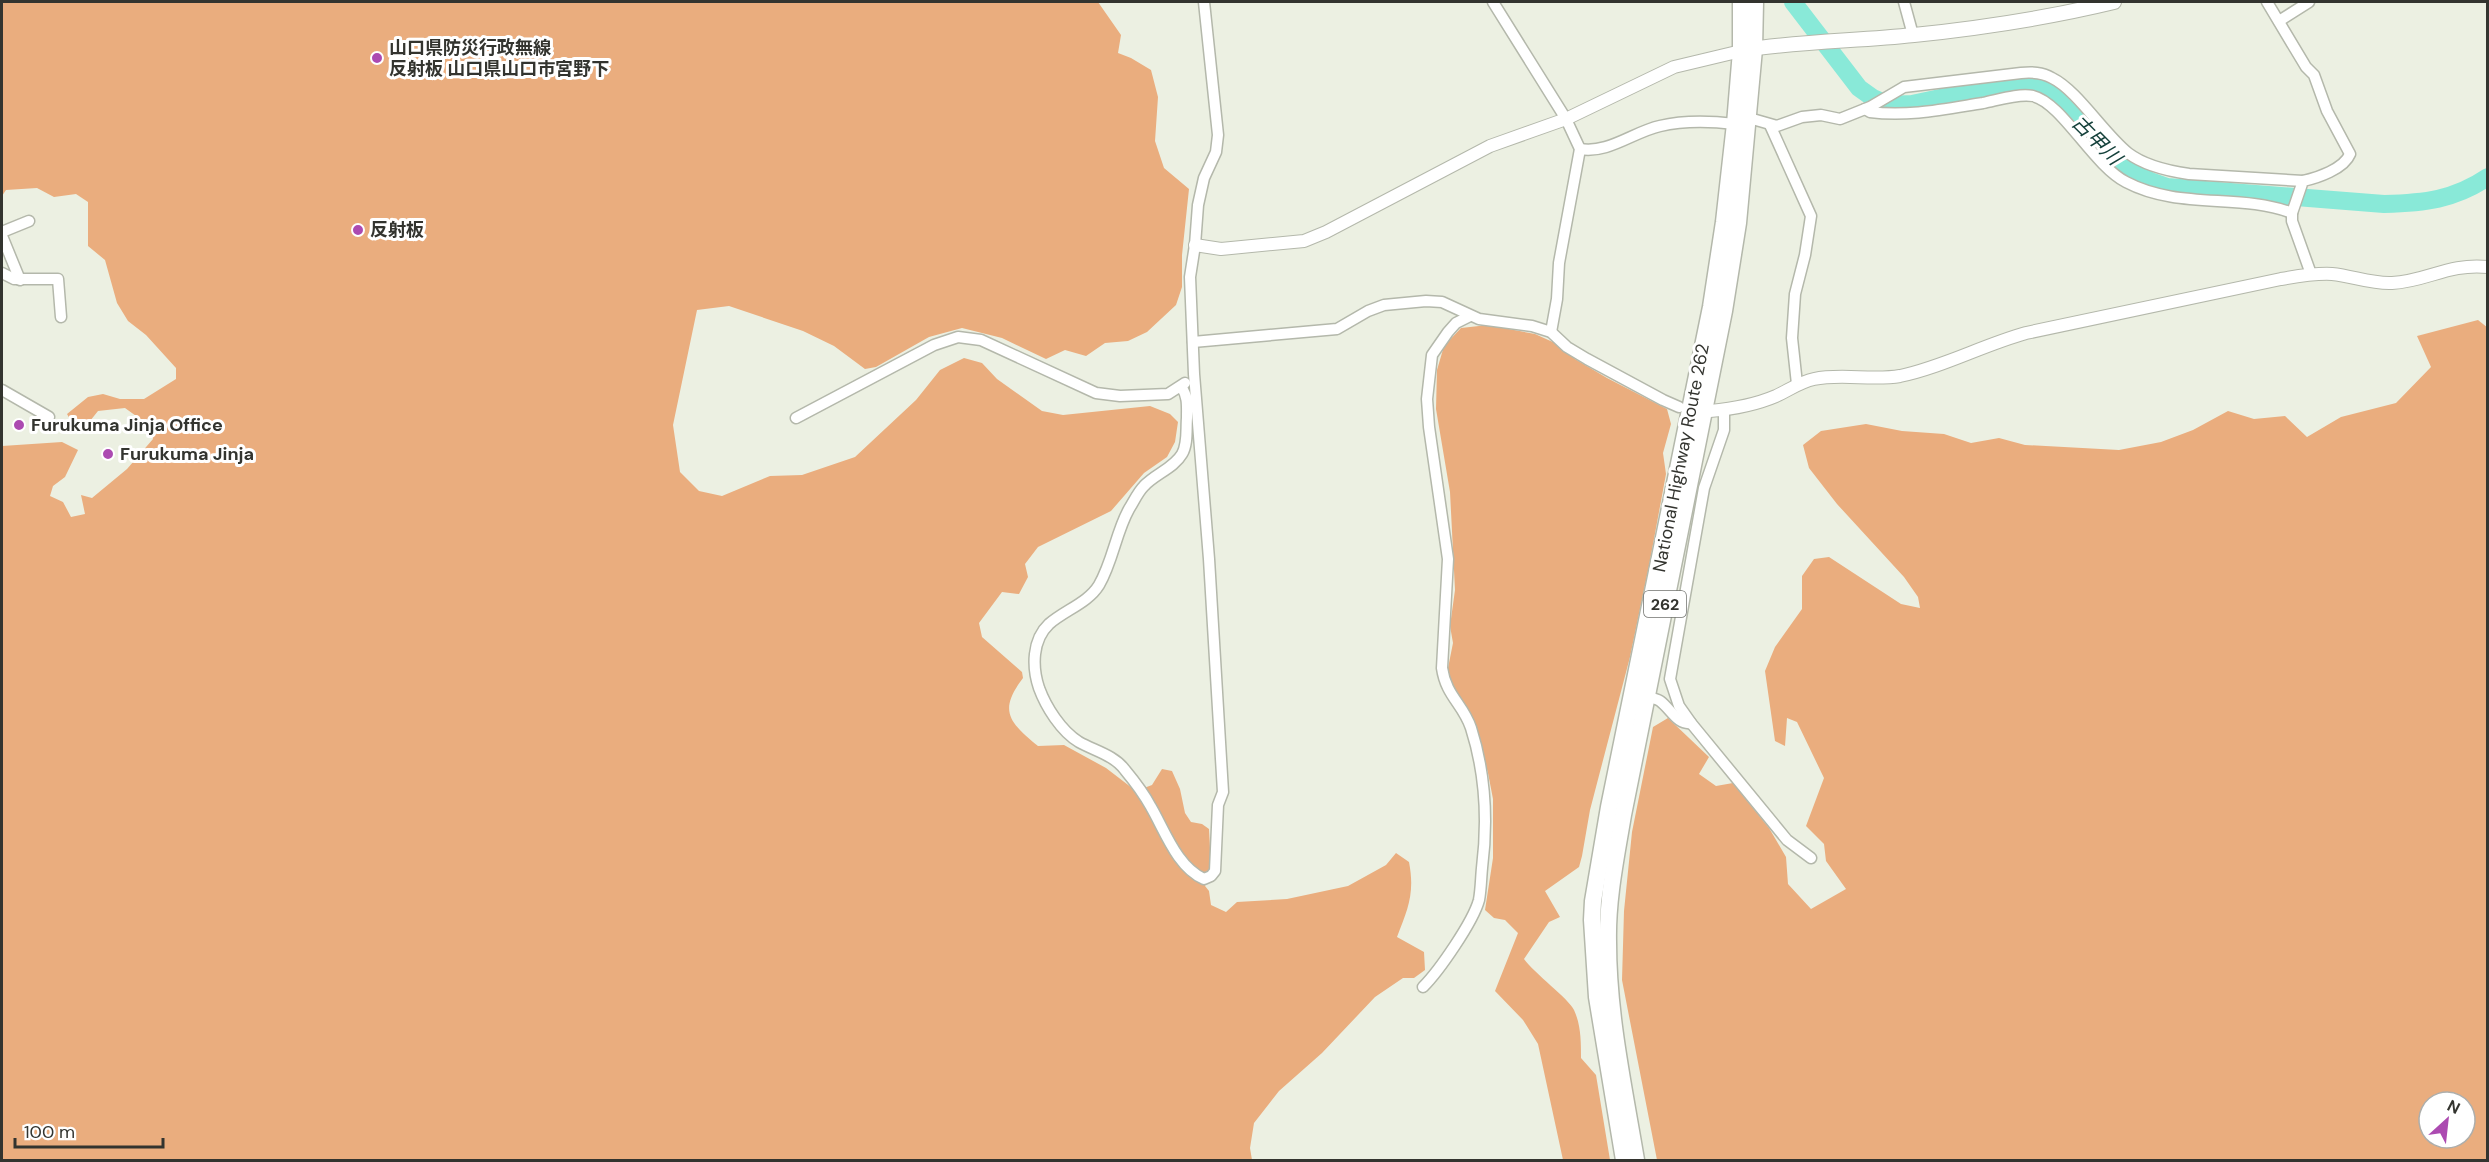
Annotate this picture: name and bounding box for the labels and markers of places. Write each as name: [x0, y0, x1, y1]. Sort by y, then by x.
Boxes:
place label: 山口県防災行政無線 反射板 山口県山口市宮野下: [389, 36, 609, 81]
marker: 山口県防災行政無線 反射板 山口県山口市宮野下: [370, 51, 384, 65]
place label: 反射板: [370, 218, 424, 242]
marker: 反射板: [351, 223, 365, 237]
place label: Furukuma Jinja Office: [31, 413, 223, 437]
marker: Furukuma Jinja Office: [12, 418, 26, 432]
place label: Furukuma Jinja: [120, 442, 254, 466]
marker: Furukuma Jinja: [101, 447, 115, 461]

